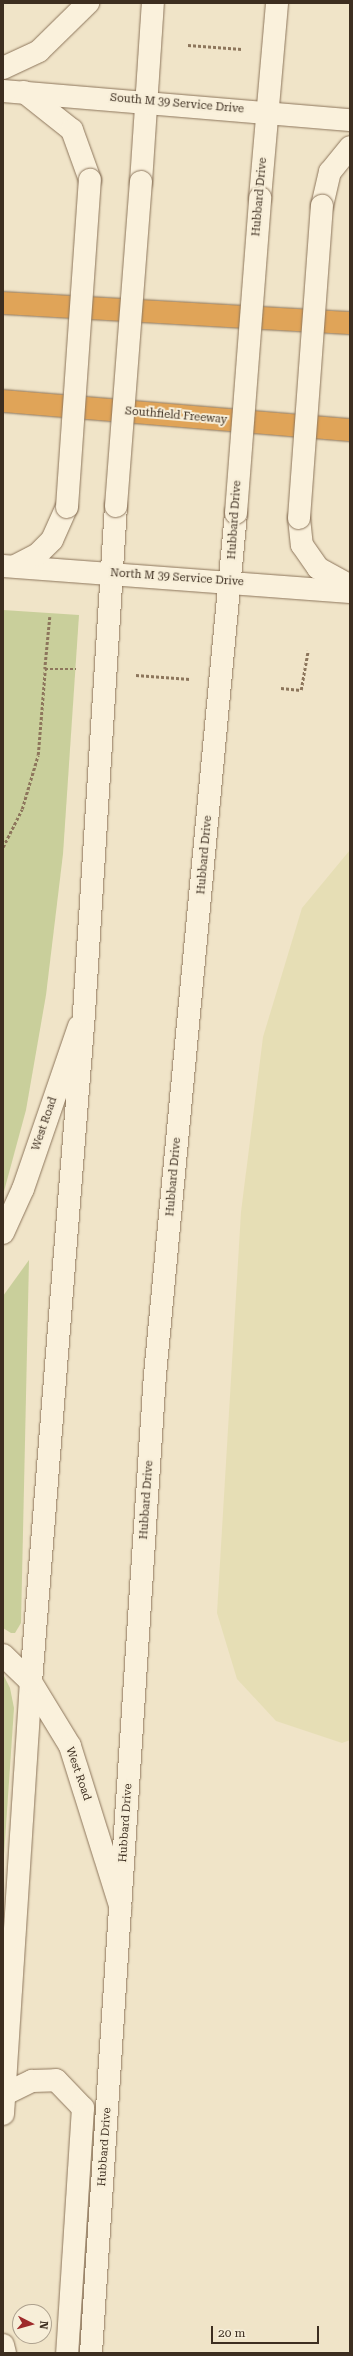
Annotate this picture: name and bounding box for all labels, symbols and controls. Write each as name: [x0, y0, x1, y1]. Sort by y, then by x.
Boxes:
street label: South M 39 Service Drive: [109, 92, 245, 116]
street label: Hubbard Drive: [250, 157, 270, 237]
street label: Southfield Freeway: [124, 405, 228, 427]
street label: Hubbard Drive: [226, 480, 244, 560]
street label: North M 39 Service Drive: [110, 567, 244, 589]
street label: Hubbard Drive: [195, 815, 215, 895]
street label: West Road: [30, 1095, 60, 1153]
street label: Hubbard Drive: [164, 1137, 184, 1217]
street label: Hubbard Drive: [138, 1460, 156, 1540]
street label: West Road: [63, 1745, 93, 1803]
street label: Hubbard Drive: [117, 1783, 135, 1863]
street label: Hubbard Drive: [96, 2107, 114, 2187]
north arrow: [12, 2304, 52, 2344]
scale bar: [213, 2318, 321, 2344]
text: N: [37, 2320, 50, 2330]
text: 20 m: [218, 2326, 245, 2340]

